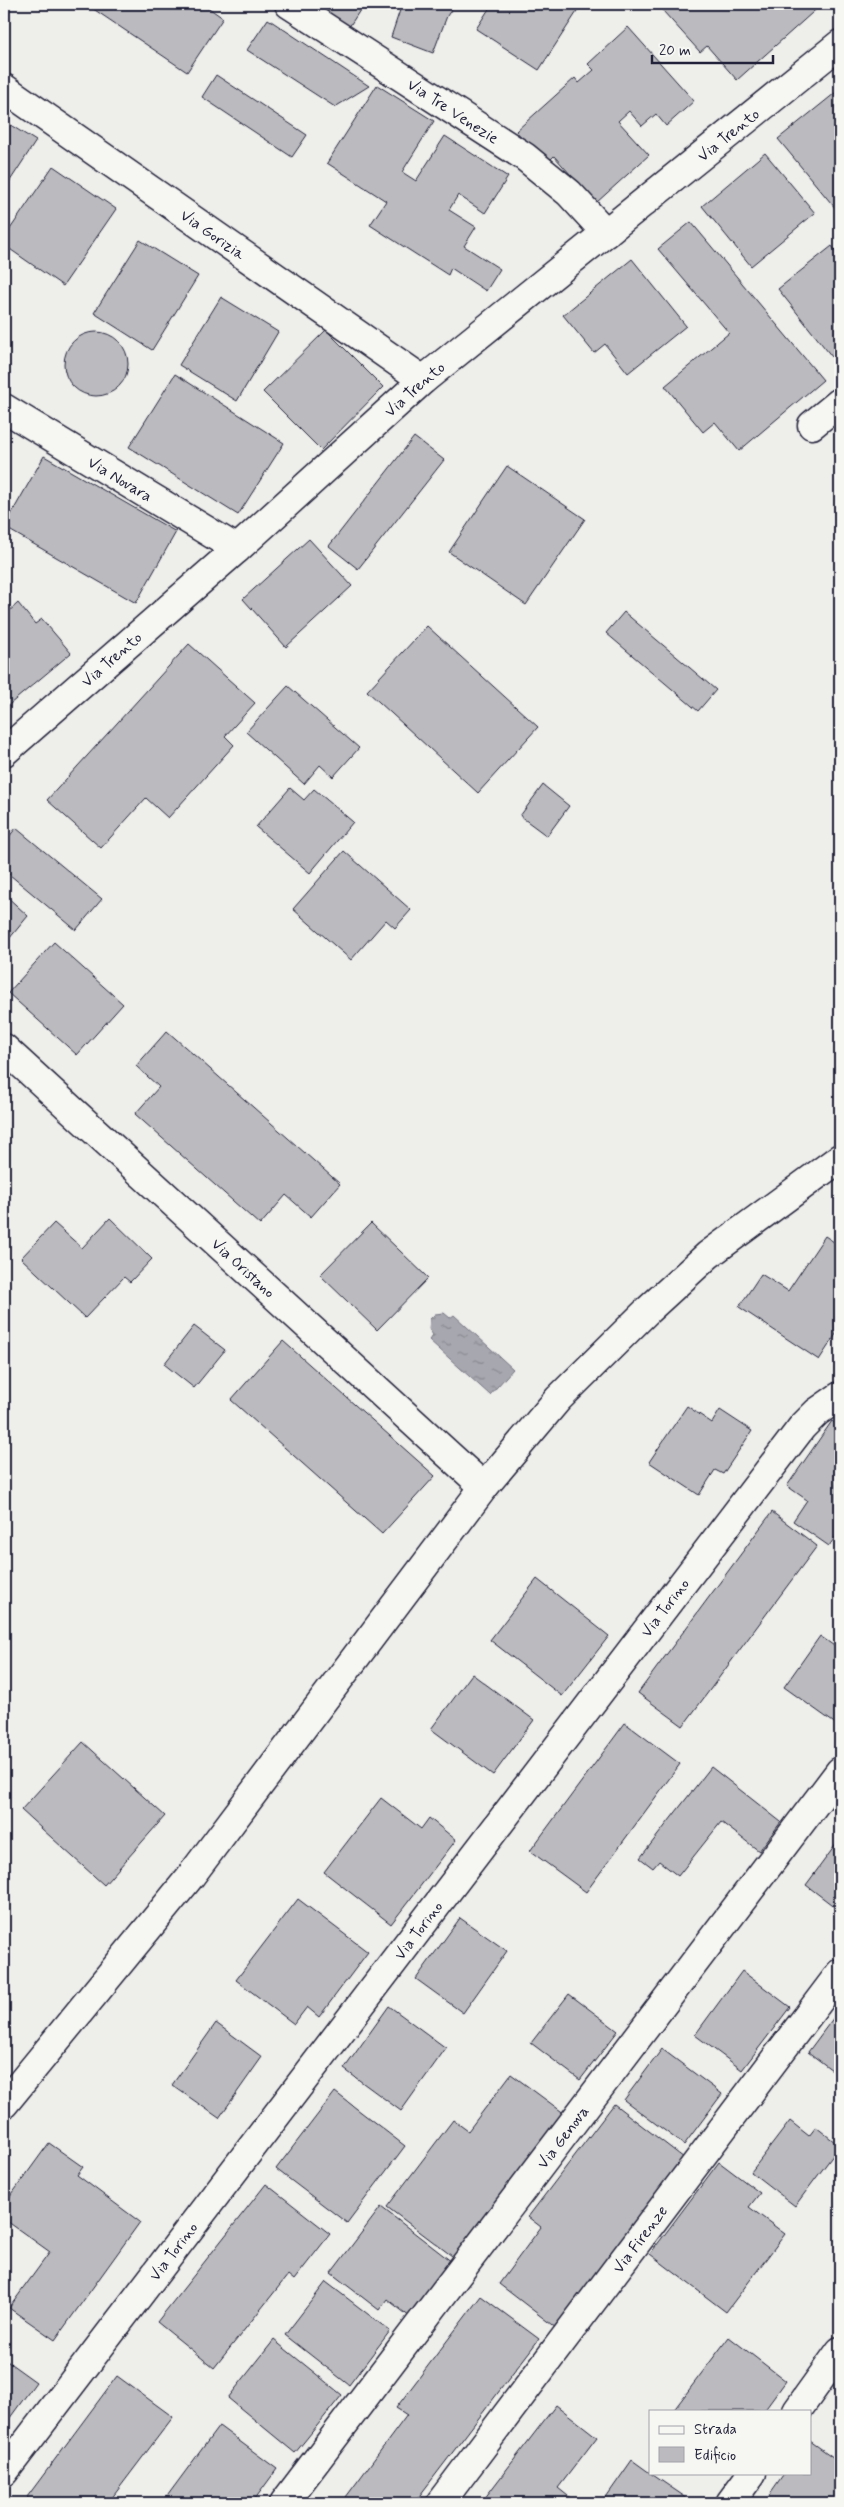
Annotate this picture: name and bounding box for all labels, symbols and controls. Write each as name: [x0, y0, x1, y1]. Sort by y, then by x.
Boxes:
scale bar: [652, 32, 773, 64]
text: 20 m: [659, 41, 691, 61]
street label: Via Tre Venezie: [403, 74, 503, 149]
street label: Via Trento: [693, 104, 765, 167]
street label: Via Gorizia: [176, 205, 249, 265]
street label: Via Trento: [380, 357, 450, 422]
street label: Via Novara: [83, 452, 156, 507]
street label: Via Trento: [77, 627, 147, 692]
street label: Via Oristano: [206, 1234, 279, 1303]
street label: Via Torino: [636, 1575, 695, 1642]
street label: Via Torino: [390, 1897, 448, 1965]
street label: Via Genova: [533, 2102, 594, 2173]
street label: Via Firenze: [608, 2202, 673, 2278]
street label: Via Torino: [145, 2218, 203, 2286]
legend: [649, 2410, 812, 2474]
text: Strada: [694, 2420, 737, 2440]
text: Edificio: [694, 2446, 736, 2466]

